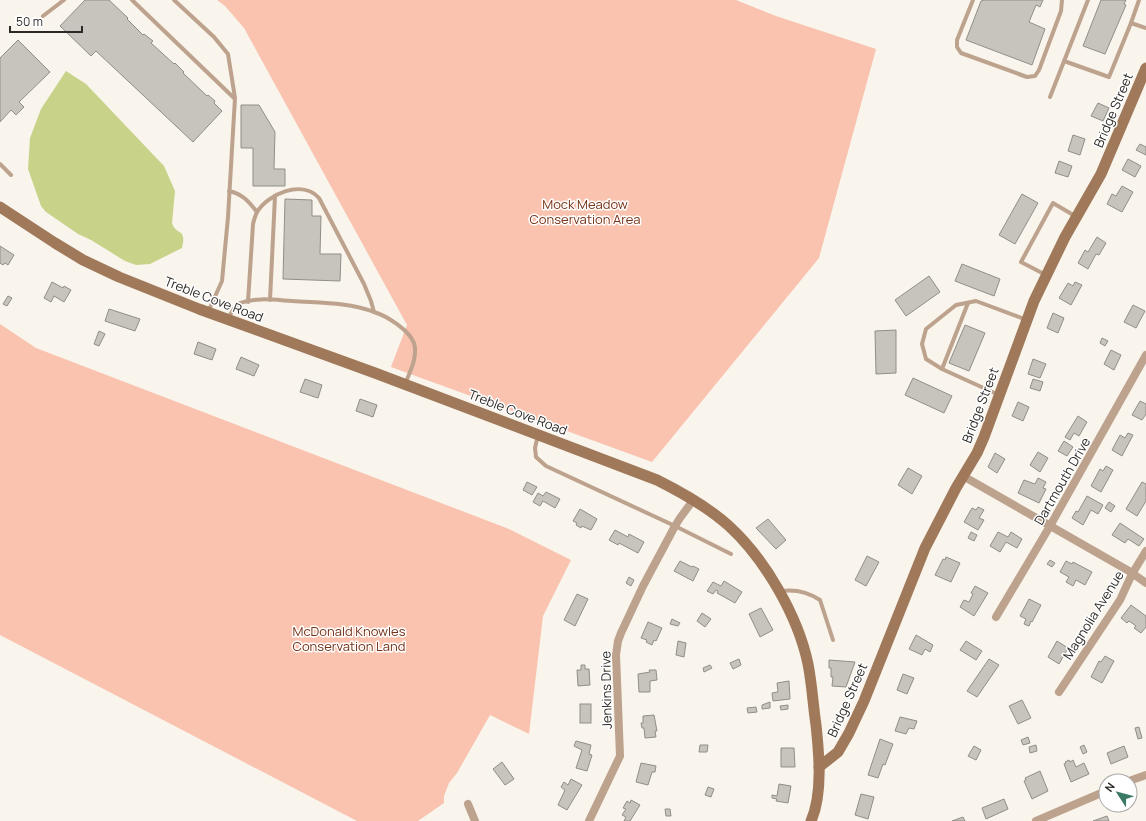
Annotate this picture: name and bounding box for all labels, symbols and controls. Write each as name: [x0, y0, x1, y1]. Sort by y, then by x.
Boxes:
scale bar: [10, 8, 82, 34]
text: 50 m: [16, 13, 43, 30]
street label: Bridge Street: [1089, 70, 1137, 150]
park label: Mock Meadow Conservation Area: [530, 195, 641, 228]
street label: Treble Cove Road: [162, 272, 266, 326]
street label: Bridge Street: [957, 365, 1003, 445]
street label: Treble Cove Road: [466, 385, 570, 439]
street label: Dartmouth Drive: [1030, 434, 1095, 528]
street label: Magnolia Avenue: [1058, 567, 1128, 663]
park label: McDonald Knowles Conservation Land: [292, 622, 406, 655]
street label: Jenkins Drive: [596, 650, 616, 729]
street label: Bridge Street: [823, 660, 871, 740]
north arrow: [1098, 773, 1138, 813]
text: N: [1101, 779, 1118, 794]

